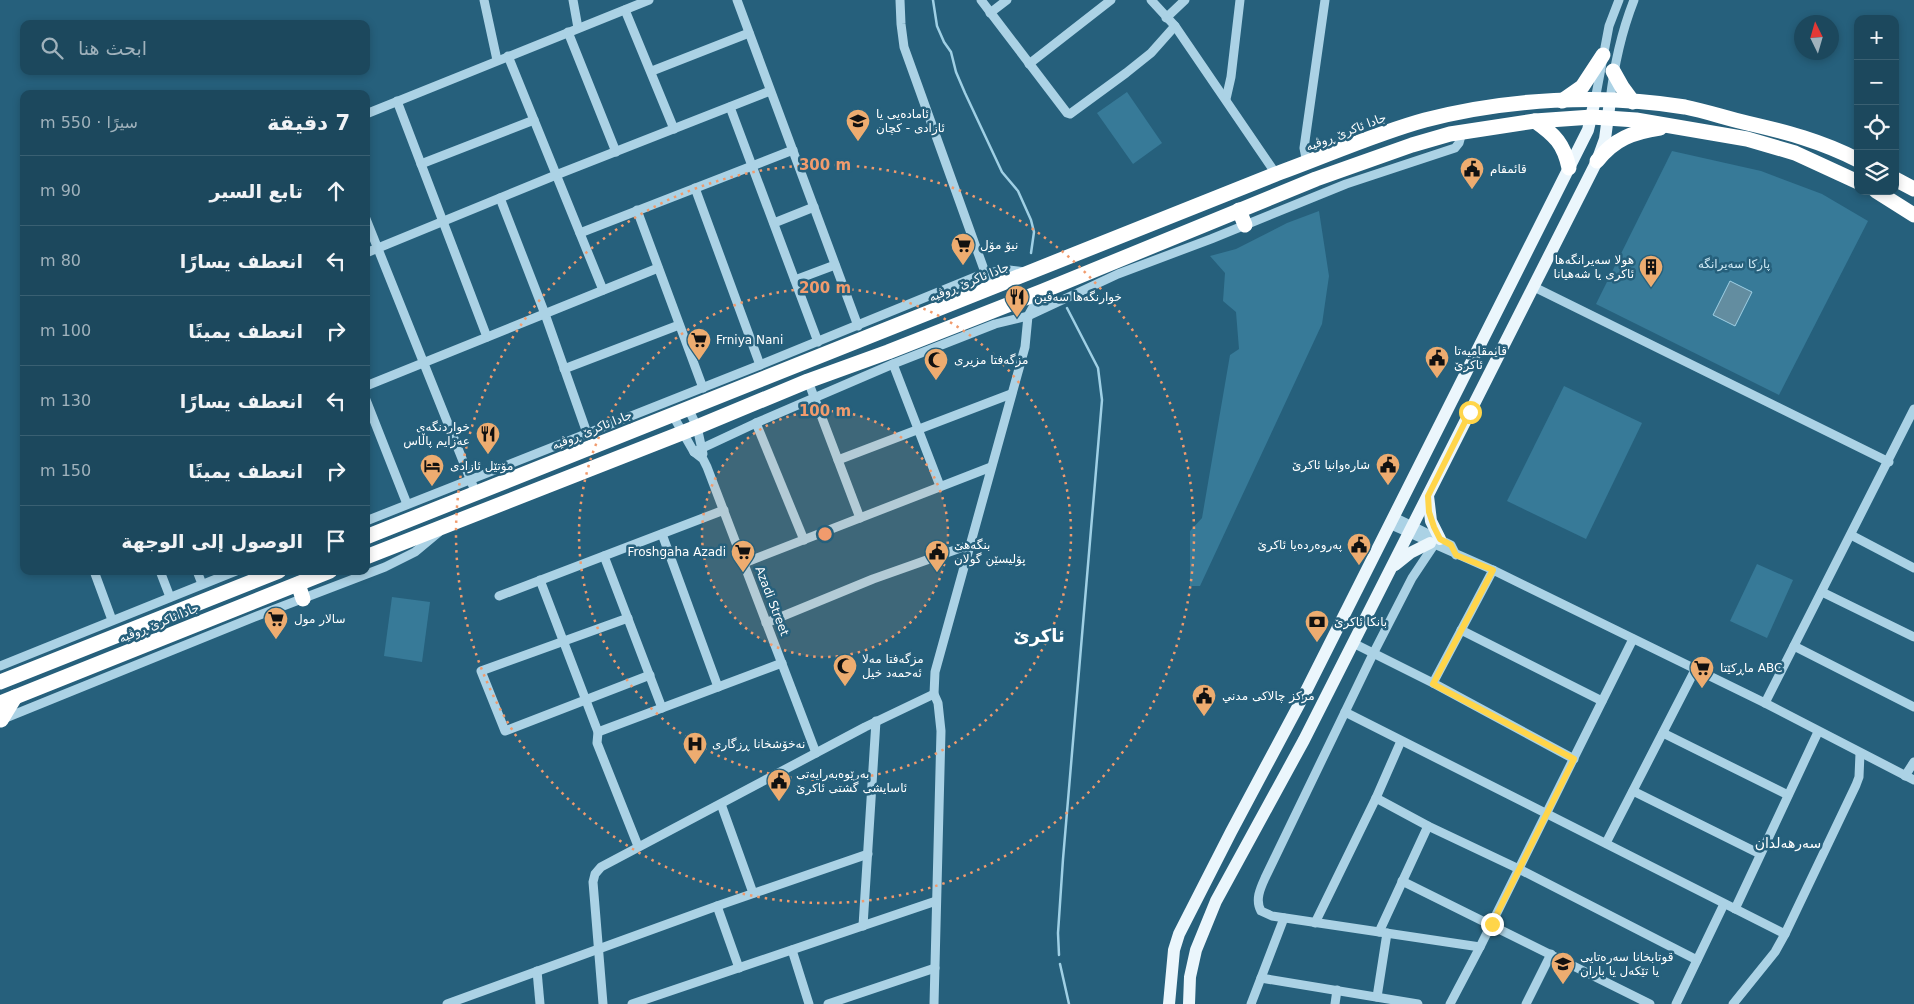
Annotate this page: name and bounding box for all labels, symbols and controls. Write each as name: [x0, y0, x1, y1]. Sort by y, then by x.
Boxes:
north arrow: [1794, 15, 1839, 60]
map controls: [1854, 15, 1899, 195]
button: +: [1854, 15, 1899, 60]
search box: [20, 20, 370, 75]
icon: search: [38, 34, 66, 62]
text: ابحث هنا: [78, 37, 147, 59]
button: −: [1854, 60, 1899, 105]
button: locate: [1854, 105, 1899, 150]
place label: ئامادەیی یا ئازادی - کچان: [876, 107, 945, 136]
school or university icon: ئامادەیی یا ئازادی - کچان: [845, 108, 871, 142]
street label: جادا ئاکرێ ڕوڤیە: [1304, 110, 1389, 155]
text: 7 دقيقة: [267, 111, 350, 135]
text: سيرًا · 550 m: [40, 113, 138, 132]
button: layers: [1854, 150, 1899, 195]
text: 300 m: [799, 156, 851, 174]
public building icon: قائمقام: [1459, 156, 1485, 190]
place label: قائمقام: [1490, 162, 1527, 176]
icon: ahead: [322, 177, 350, 205]
text: تابع السير: [209, 180, 303, 202]
text: 90 m: [40, 181, 81, 200]
supermarket icon: نیۆ مۆل: [950, 232, 976, 266]
place label: نیۆ مۆل: [980, 238, 1018, 253]
icon: left: [322, 247, 350, 275]
text: انعطف يسارًا: [180, 250, 303, 272]
text: 80 m: [40, 251, 81, 270]
place label: هولا سەیرانگەها ئاکری یا شەهیانا: [1554, 253, 1634, 282]
building icon: هولا سەیرانگەها ئاکری یا شەهیانا: [1638, 254, 1664, 288]
park label: پارکا سەیرانگه: [1698, 257, 1770, 272]
street label: جادا ئاکرێ ڕوڤیە: [927, 260, 1011, 305]
text: 200 m: [799, 279, 851, 297]
restaurant icon: خوارنگەھا سەفین: [1004, 284, 1030, 318]
place label: خوارنگەھا سەفین: [1034, 290, 1122, 305]
icon: right: [322, 317, 350, 345]
text: انعطف يمينًا: [188, 320, 303, 342]
text: 100 m: [40, 321, 91, 340]
supermarket icon: Frniya Nani: [686, 327, 712, 361]
place label: Frniya Nani: [716, 333, 783, 347]
place label: قایمقامیەتا ئاکرێ: [1454, 344, 1507, 373]
public building icon: قایمقامیەتا ئاکرێ: [1424, 345, 1450, 379]
mosque icon: مزگەفتا مزیری: [923, 347, 949, 381]
place label: مزگەفتا مزیری: [954, 353, 1028, 368]
icon: left: [322, 387, 350, 415]
text: انعطف يسارًا: [180, 390, 303, 412]
text: 130 m: [40, 391, 91, 410]
route start: [1459, 401, 1482, 424]
text: 100 m: [799, 402, 851, 420]
street label: جادا ئاکرێ ڕوڤیە: [550, 408, 634, 453]
place label: خواردنگەی عەزایم پاڵاس: [403, 420, 470, 449]
restaurant icon: خواردنگەی عەزایم پاڵاس: [475, 421, 501, 455]
public building icon: شارەوانیا ئاکرێ: [1375, 452, 1401, 486]
hotel icon: مۆتێل ئازادی: [419, 453, 445, 487]
icon: right: [322, 457, 350, 485]
place label: شارەوانیا ئاکرێ: [1292, 458, 1370, 473]
place label: مۆتێل ئازادی: [450, 459, 513, 474]
text: انعطف يمينًا: [188, 460, 303, 482]
text: 150 m: [40, 461, 91, 480]
centre of rings: [816, 525, 834, 543]
icon: arrive: [322, 527, 350, 555]
text: الوصول إلى الوجهة: [121, 530, 303, 552]
public building icon: پەروەردەیا ئاكرێ: [1346, 532, 1372, 566]
place label: بنگە‌ھێ پۆلیسێن گولان: [954, 538, 1026, 567]
place label: پەروەردەیا ئاكرێ: [1257, 538, 1342, 553]
supermarket icon: Froshgaha Azadi: [730, 539, 756, 573]
public building icon: بنگە‌ھێ پۆلیسێن گولان: [924, 539, 950, 573]
place label: Froshgaha Azadi: [628, 545, 726, 559]
street label: Azadi Street: [752, 564, 792, 638]
street label: جادا ئاکرێ ڕوڤیە: [117, 601, 201, 646]
supermarket icon: سالار مول: [263, 606, 289, 640]
bank icon: بانکا ئاکرێ: [1304, 609, 1330, 643]
place label: سالار مول: [294, 612, 346, 627]
place label: بانکا ئاکرێ: [1334, 615, 1387, 630]
district label: ئاکرێ: [1013, 625, 1065, 647]
place label: مزگەفتا مەلا ئەحمەد خیل: [862, 652, 924, 680]
mosque icon: مزگەفتا مەلا ئەحمەد خیل: [832, 653, 858, 687]
supermarket icon: ماڕکێتا ABC: [1689, 655, 1715, 689]
place label: ماڕکێتا ABC: [1720, 661, 1782, 676]
public building icon: مركز چالاکى مدني: [1191, 683, 1217, 717]
place label: مركز چالاکى مدني: [1222, 689, 1315, 704]
hospital icon: نەخۆشخانا ڕزگاری: [682, 731, 708, 765]
place label: نەخۆشخانا ڕزگاری: [712, 737, 805, 752]
place label: بەرێوەبەرایەتی ئاسایشی گشتی ئاکرێ: [796, 767, 907, 796]
public building icon: بەرێوەبەرایەتی ئاسایشی گشتی ئاکرێ: [766, 768, 792, 802]
district label: سەرهەلدان: [1755, 835, 1821, 852]
route end: [1481, 913, 1504, 936]
place label: قوتابخانا سەرەتایی یا تێکەل یا باران: [1580, 950, 1673, 979]
school or university icon: قوتابخانا سەرەتایی یا تێکەل یا باران: [1550, 951, 1576, 985]

